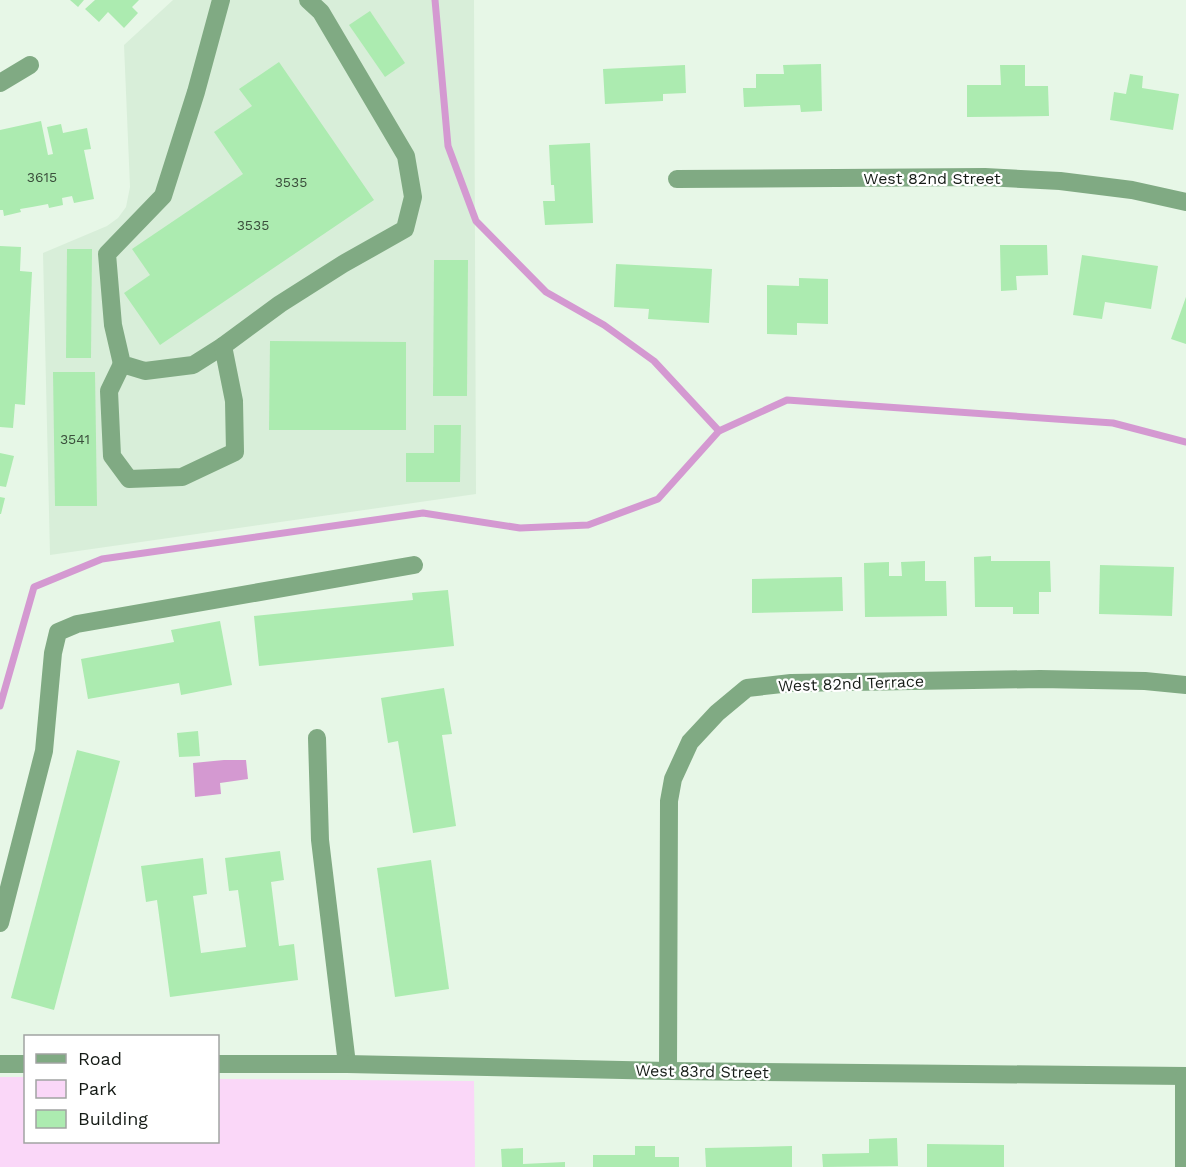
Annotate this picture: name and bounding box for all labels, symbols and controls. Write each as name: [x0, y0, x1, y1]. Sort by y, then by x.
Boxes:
house number: 3615: [27, 169, 57, 185]
street label: West 82nd Street: [863, 169, 1001, 188]
house number: 3535: [275, 174, 307, 190]
house number: 3535: [237, 217, 269, 233]
house number: 3541: [60, 431, 90, 447]
street label: West 82nd Terrace: [778, 671, 924, 696]
legend: [24, 1035, 219, 1143]
text: Road: [78, 1048, 122, 1069]
street label: West 83rd Street: [635, 1061, 769, 1082]
text: Park: [78, 1078, 117, 1099]
text: Building: [78, 1108, 148, 1129]

